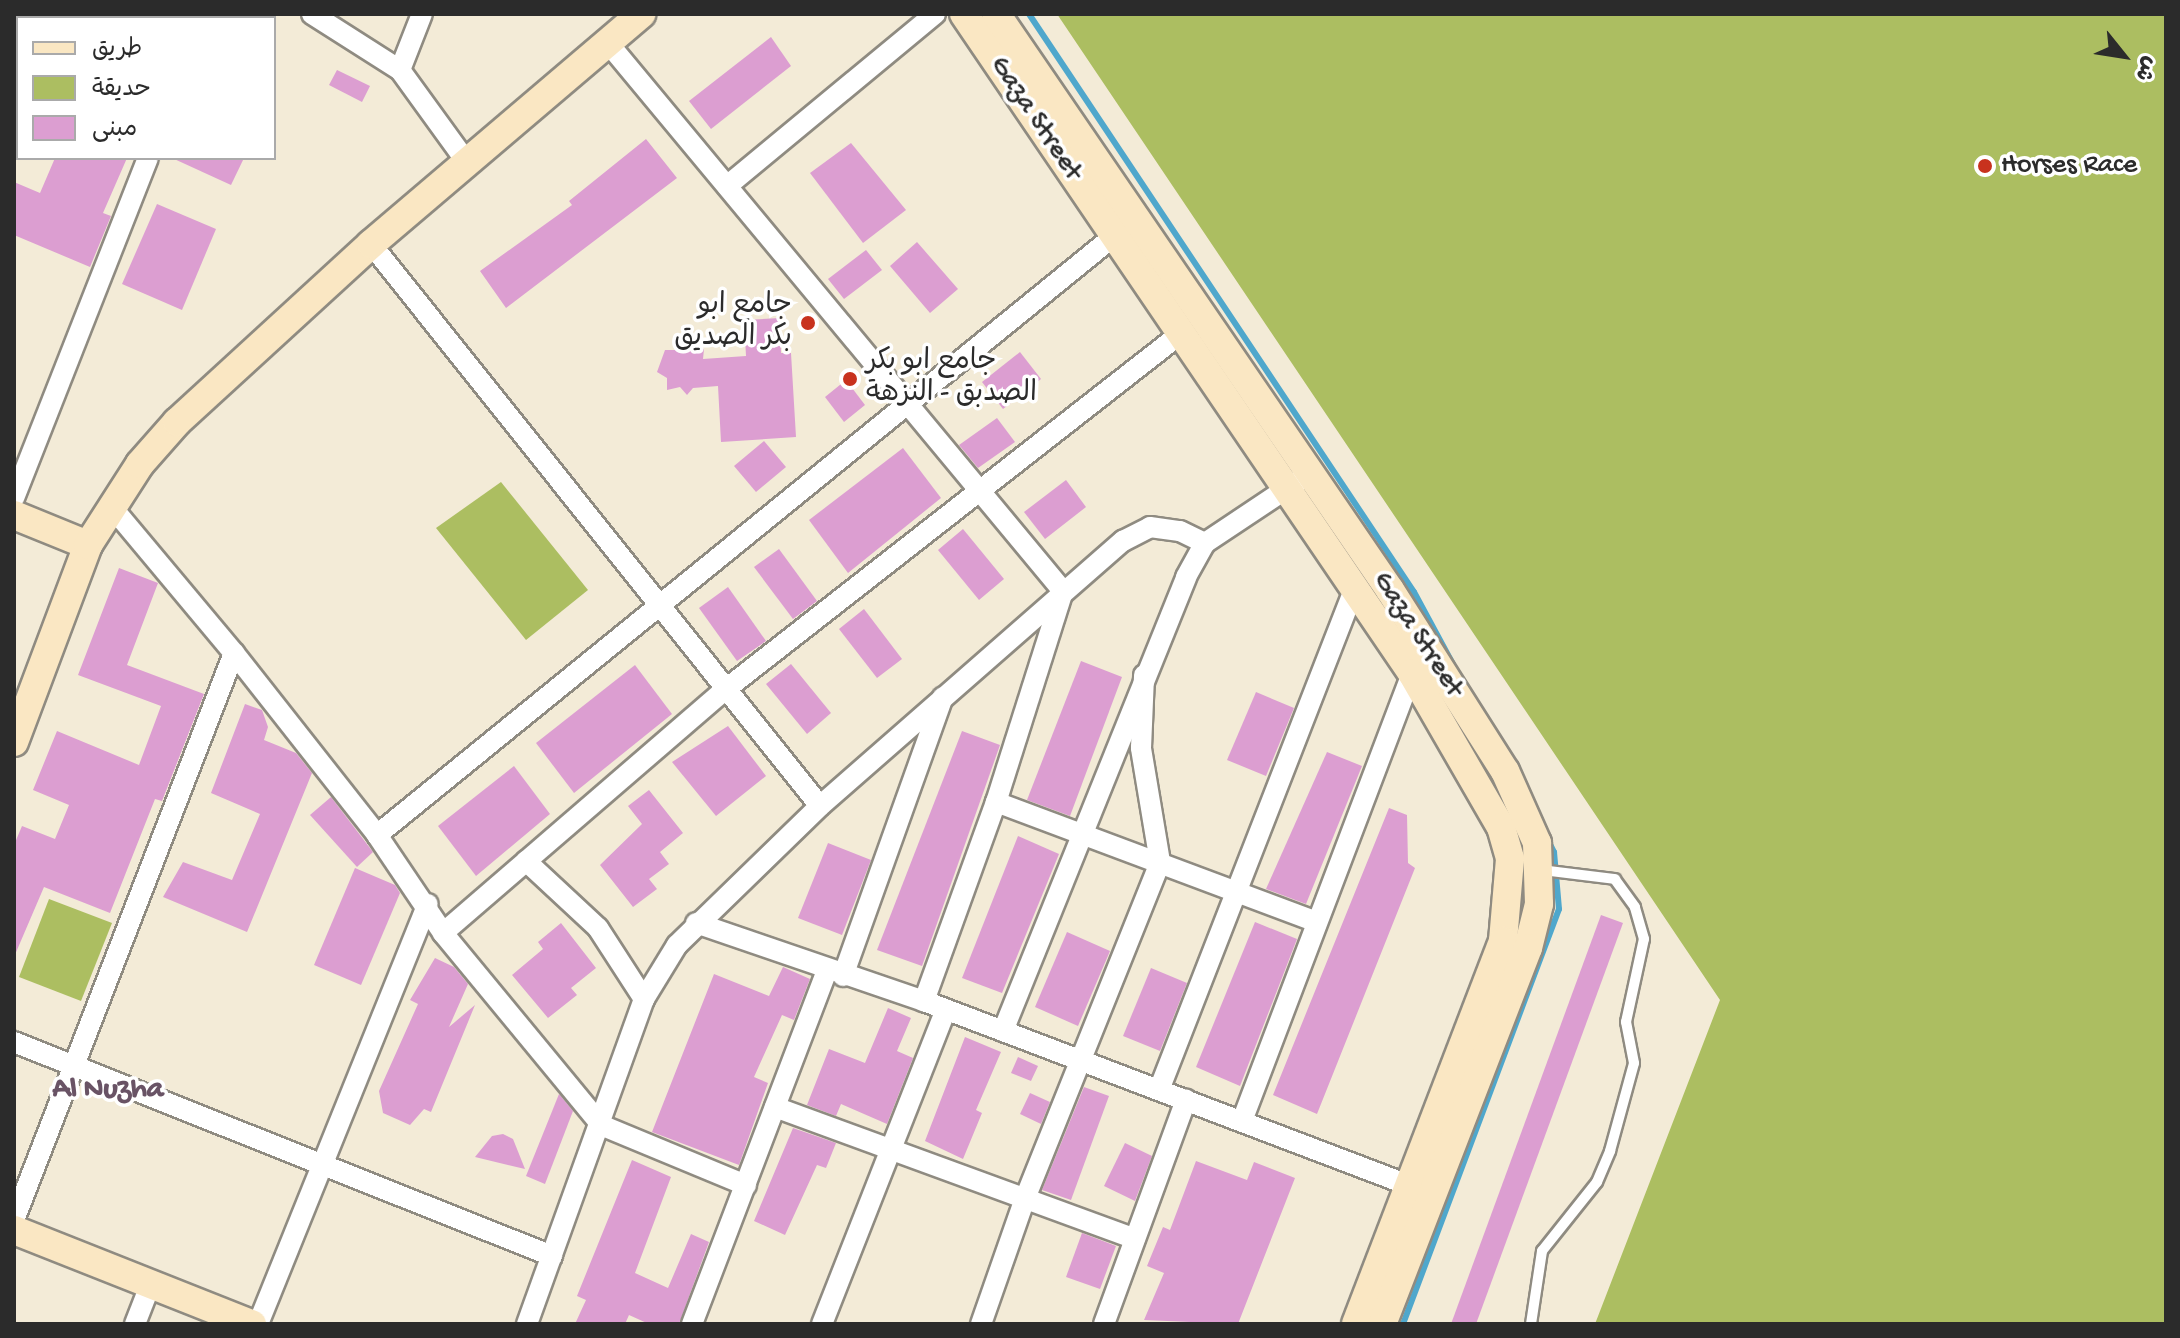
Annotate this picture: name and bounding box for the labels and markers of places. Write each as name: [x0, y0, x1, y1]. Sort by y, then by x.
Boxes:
place label: Horses Race: [2001, 149, 2137, 183]
marker: Horses Race: [1976, 157, 1994, 175]
place label: جامع ابو بكر الصديق: [674, 290, 792, 356]
marker: جامع ابو بكر الصديق: [799, 314, 817, 332]
place label: جامع ابو بكر الصدبق - النزهة: [866, 346, 1037, 412]
marker: جامع ابو بكر الصدبق - النزهة: [841, 370, 859, 388]

